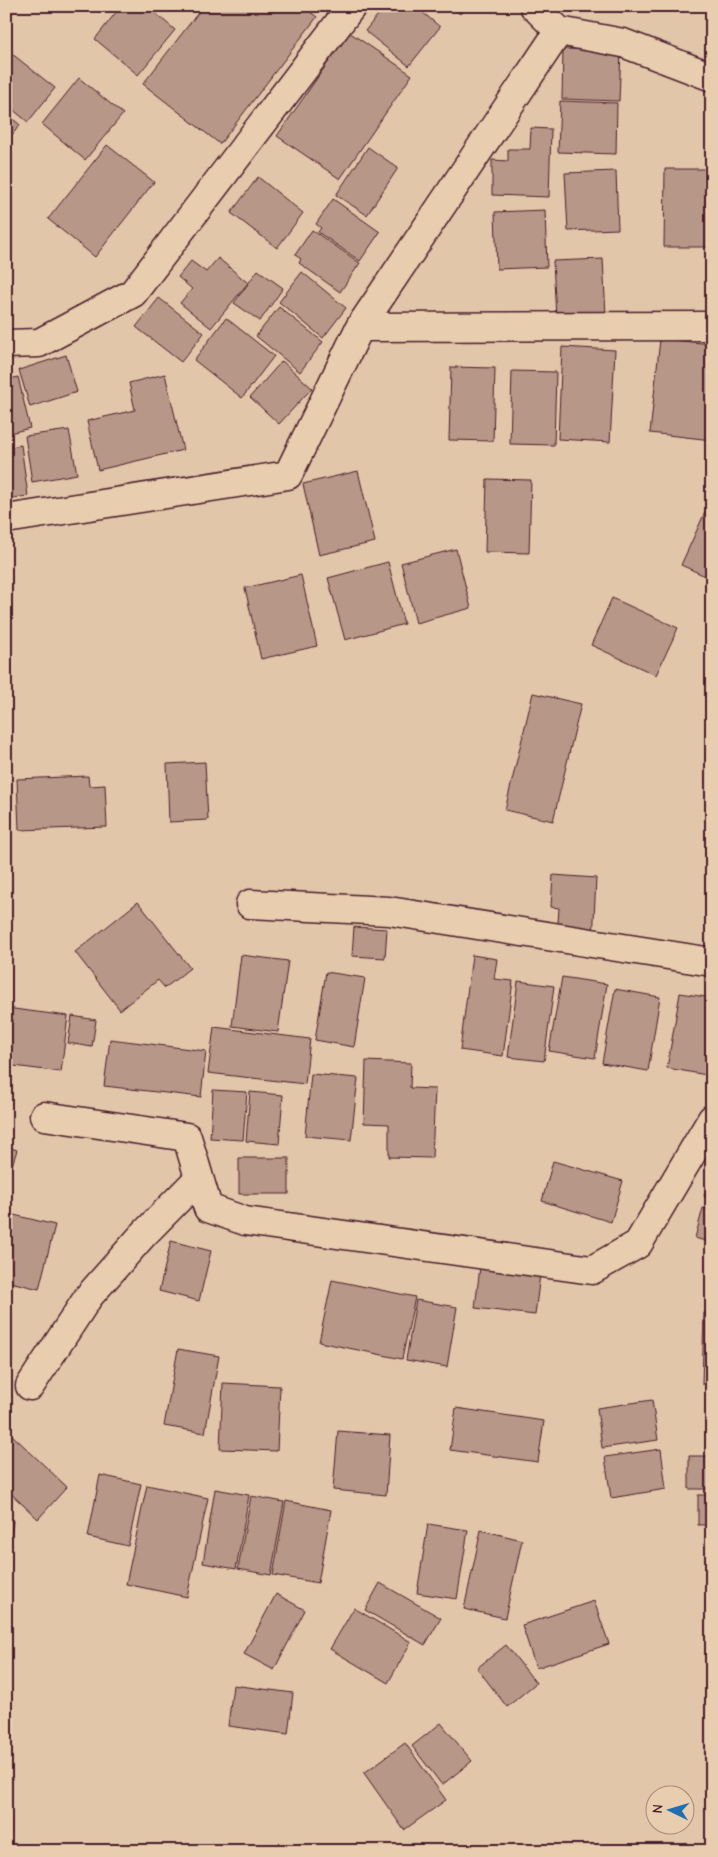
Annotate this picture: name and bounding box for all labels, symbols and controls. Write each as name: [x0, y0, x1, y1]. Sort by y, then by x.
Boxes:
north arrow: [646, 1784, 696, 1834]
text: N: [649, 1804, 666, 1814]

